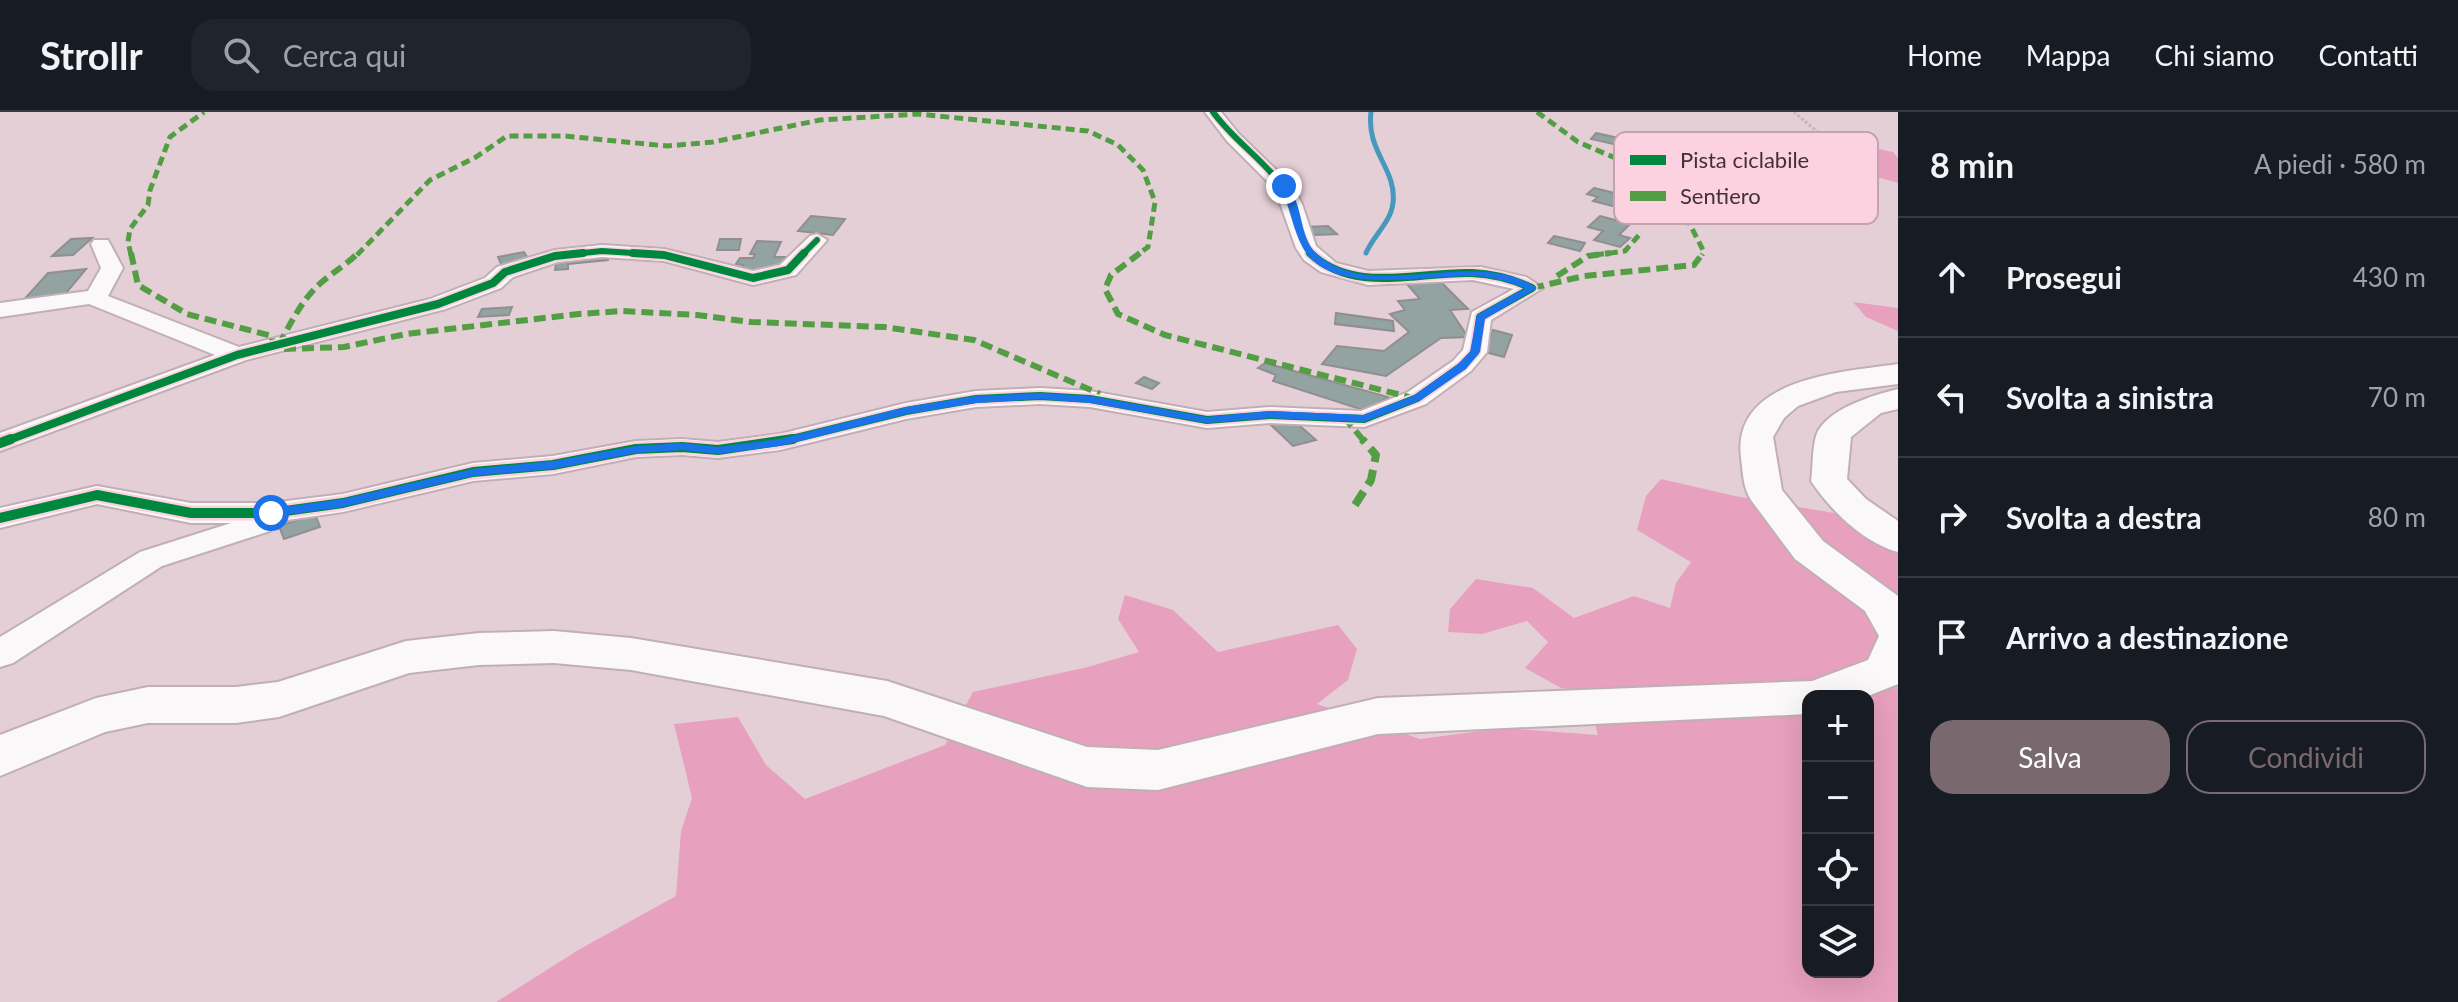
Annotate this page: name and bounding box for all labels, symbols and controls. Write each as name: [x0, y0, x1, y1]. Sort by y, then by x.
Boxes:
search box: [191, 19, 751, 91]
text: Strollr: [40, 32, 143, 78]
icon: search: [219, 33, 263, 77]
text: Cerca qui: [283, 37, 406, 73]
text: Home: [1907, 38, 1982, 72]
text: Mappa: [2026, 38, 2111, 72]
text: Chi siamo: [2155, 38, 2274, 72]
text: Contatti: [2318, 38, 2418, 72]
legend: [1614, 132, 1878, 224]
text: 8 min: [1930, 144, 2014, 185]
text: Pista ciclabile: [1680, 146, 1809, 173]
text: A piedi · 580 m: [2254, 148, 2426, 180]
route end: [1266, 168, 1302, 204]
text: Sentiero: [1680, 182, 1761, 209]
icon: ahead: [1930, 255, 1974, 299]
text: Prosegui: [2006, 259, 2122, 295]
text: 430 m: [2353, 261, 2426, 293]
icon: left: [1930, 375, 1974, 419]
text: Svolta a sinistra: [2006, 379, 2214, 415]
text: 70 m: [2368, 381, 2426, 413]
route start: [253, 495, 289, 531]
icon: right: [1930, 495, 1974, 539]
text: Svolta a destra: [2006, 499, 2202, 535]
text: 80 m: [2368, 501, 2426, 533]
icon: arrive: [1930, 615, 1974, 659]
text: Arrivo a destinazione: [2006, 619, 2288, 655]
map controls: [1802, 690, 1874, 978]
button: +: [1802, 690, 1874, 762]
button: Salva: [1930, 720, 2170, 794]
button: Condividi: [2186, 720, 2426, 794]
button: −: [1802, 762, 1874, 834]
button: locate: [1802, 834, 1874, 906]
button: layers: [1802, 906, 1874, 978]

